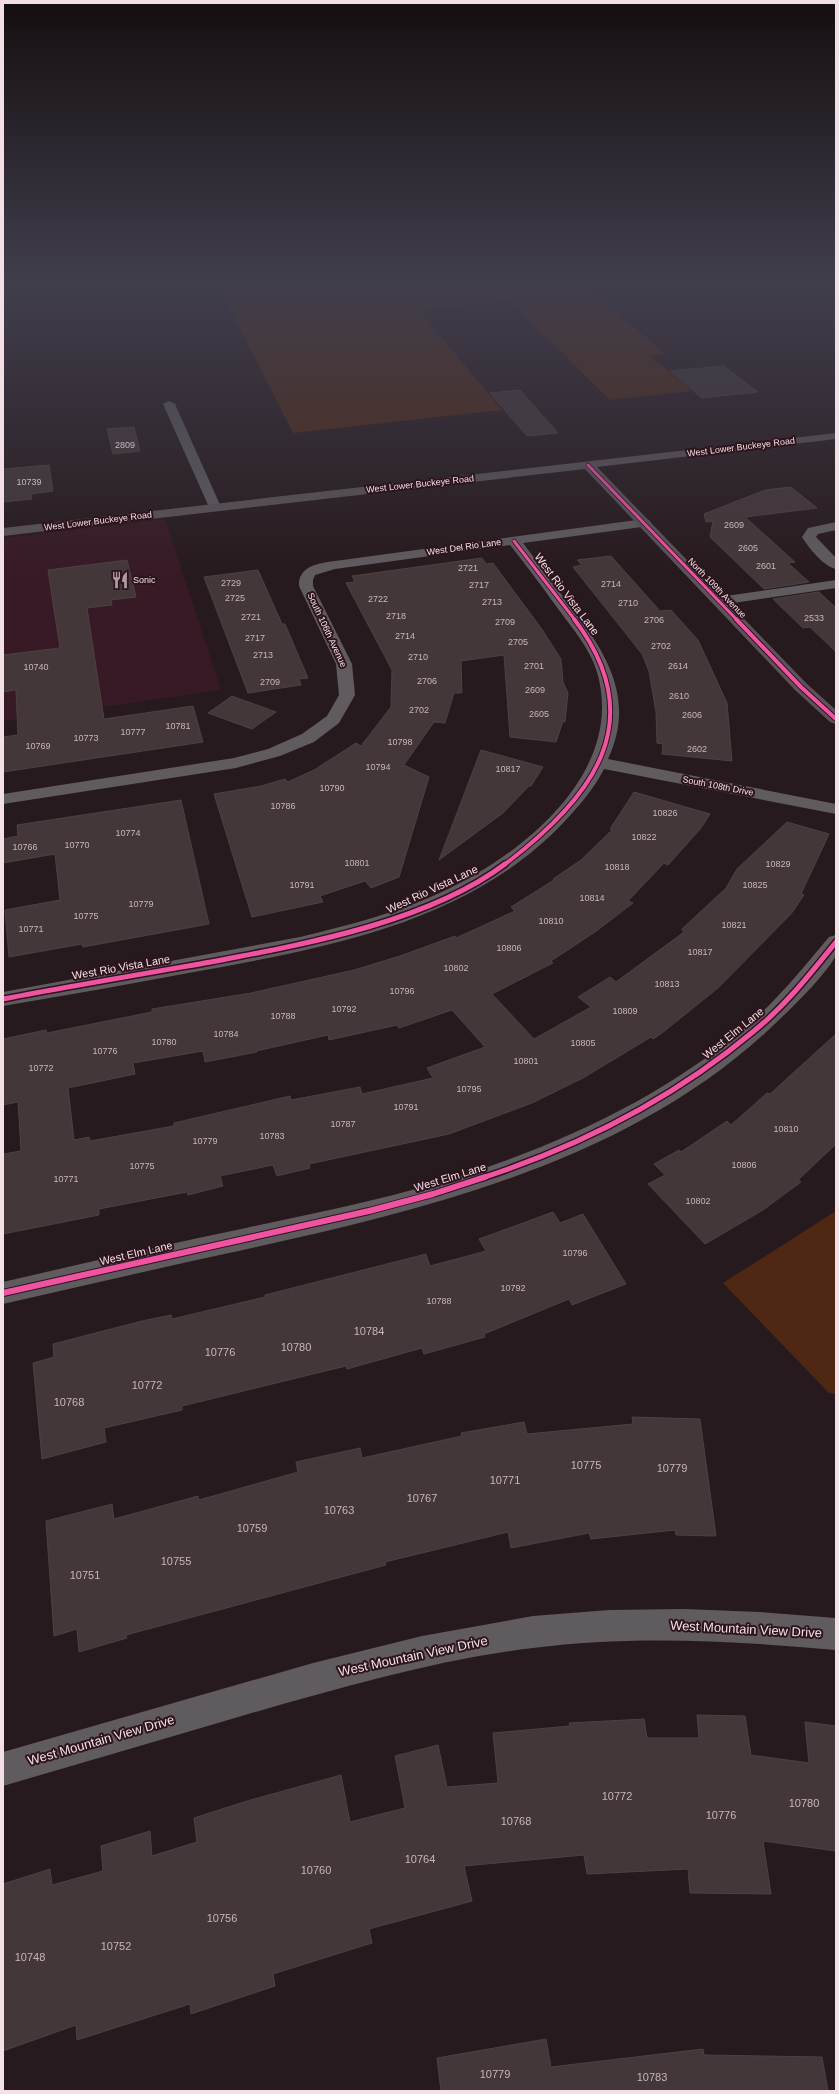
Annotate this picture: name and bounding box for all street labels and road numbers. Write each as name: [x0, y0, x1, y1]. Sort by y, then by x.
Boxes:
street label: West Lower Buckeye Road: [687, 435, 795, 459]
street label: West Lower Buckeye Road: [366, 473, 474, 495]
street label: West Lower Buckeye Road: [44, 509, 152, 533]
street label: West Del Rio Lane: [426, 537, 502, 557]
street label: West Rio Vista Lane: [532, 551, 602, 637]
street label: North 109th Avenue: [686, 556, 748, 620]
street label: South 106th Avenue: [305, 591, 349, 669]
street label: South 108th Drive: [682, 774, 754, 798]
street label: West Rio Vista Lane: [384, 863, 480, 915]
street label: West Rio Vista Lane: [71, 952, 171, 982]
street label: West Elm Lane: [700, 1005, 766, 1061]
street label: West Elm Lane: [413, 1160, 487, 1194]
street label: West Elm Lane: [98, 1239, 174, 1267]
street label: West Mountain View Drive: [670, 1618, 822, 1640]
street label: West Mountain View Drive: [337, 1633, 489, 1679]
street label: West Mountain View Drive: [26, 1712, 176, 1768]

